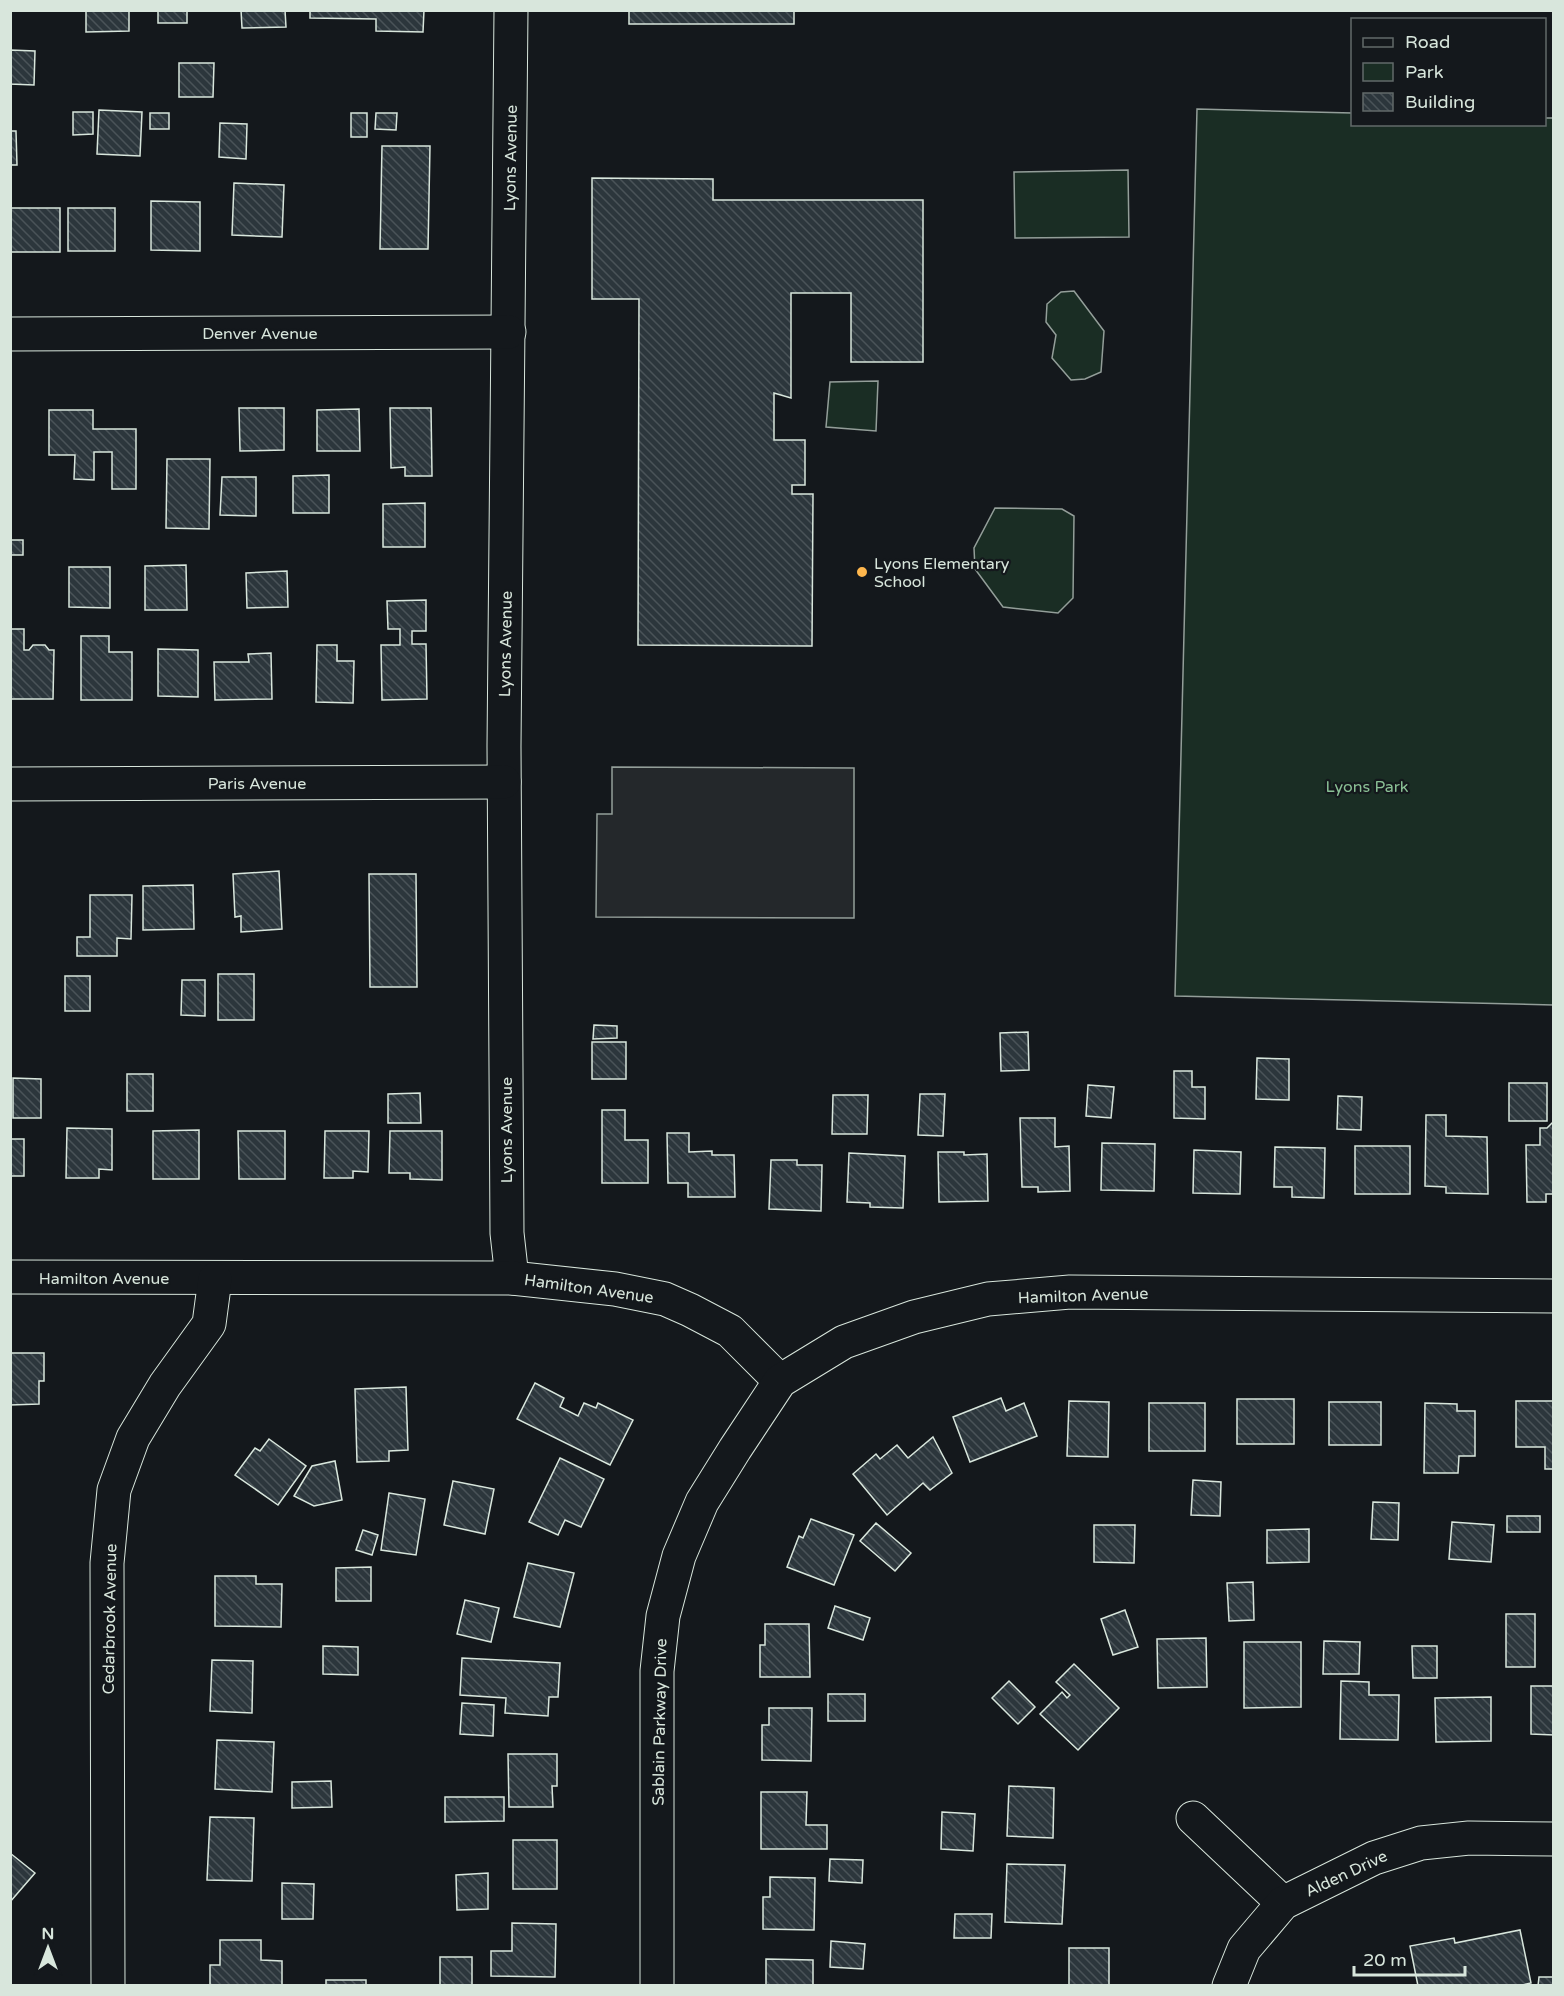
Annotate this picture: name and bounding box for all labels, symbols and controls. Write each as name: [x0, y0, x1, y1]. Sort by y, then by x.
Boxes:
legend: [1351, 18, 1546, 126]
text: Road: [1405, 31, 1450, 53]
text: Park: [1405, 61, 1444, 83]
text: Building: [1405, 91, 1475, 113]
street label: Lyons Avenue: [500, 105, 522, 211]
street label: Denver Avenue: [202, 324, 318, 344]
place label: Lyons Elementary School: [874, 554, 1010, 592]
marker: Lyons Elementary School: [855, 565, 869, 579]
street label: Lyons Avenue: [495, 591, 517, 697]
street label: Paris Avenue: [208, 774, 306, 794]
park label: Lyons Park: [1325, 777, 1409, 797]
street label: Lyons Avenue: [497, 1077, 517, 1183]
street label: Hamilton Avenue: [39, 1269, 169, 1289]
street label: Hamilton Avenue: [523, 1270, 655, 1308]
street label: Hamilton Avenue: [1017, 1284, 1149, 1308]
street label: Cedarbrook Avenue: [99, 1543, 121, 1695]
street label: Sablain Parkway Drive: [649, 1638, 671, 1806]
street label: Alden Drive: [1302, 1846, 1391, 1902]
north arrow: [18, 1918, 78, 1978]
text: N: [42, 1924, 54, 1944]
scale bar: [1354, 1939, 1465, 1977]
text: 20 m: [1363, 1949, 1407, 1971]

